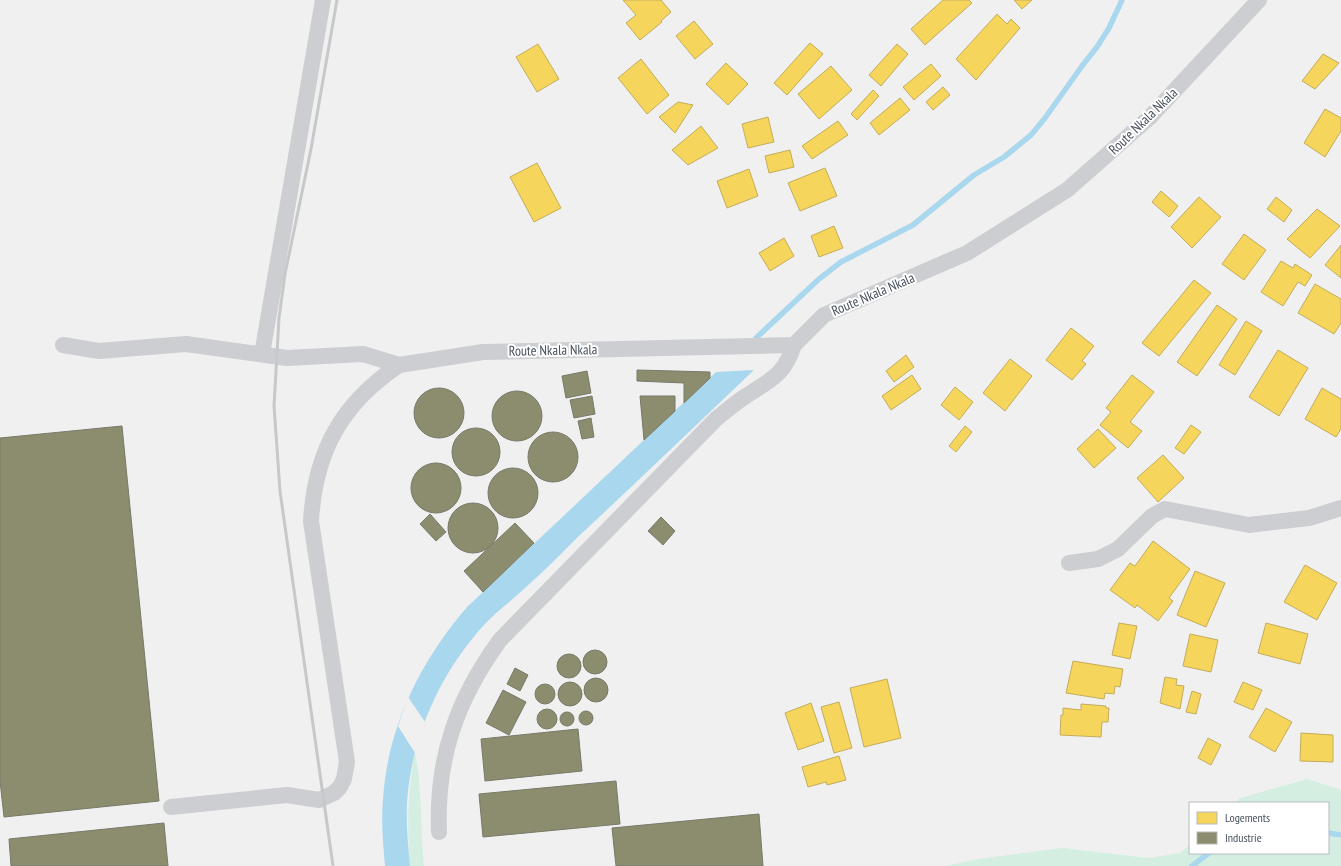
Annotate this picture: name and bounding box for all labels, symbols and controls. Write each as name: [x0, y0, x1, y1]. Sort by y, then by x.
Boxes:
street label: Route Nkala Nkala: [1105, 84, 1181, 158]
street label: Route Nkala Nkala: [829, 268, 917, 320]
street label: Route Nkala Nkala: [509, 340, 597, 360]
legend: [1189, 802, 1329, 854]
text: Logements: [1225, 810, 1270, 825]
text: Industrie: [1225, 830, 1262, 845]

